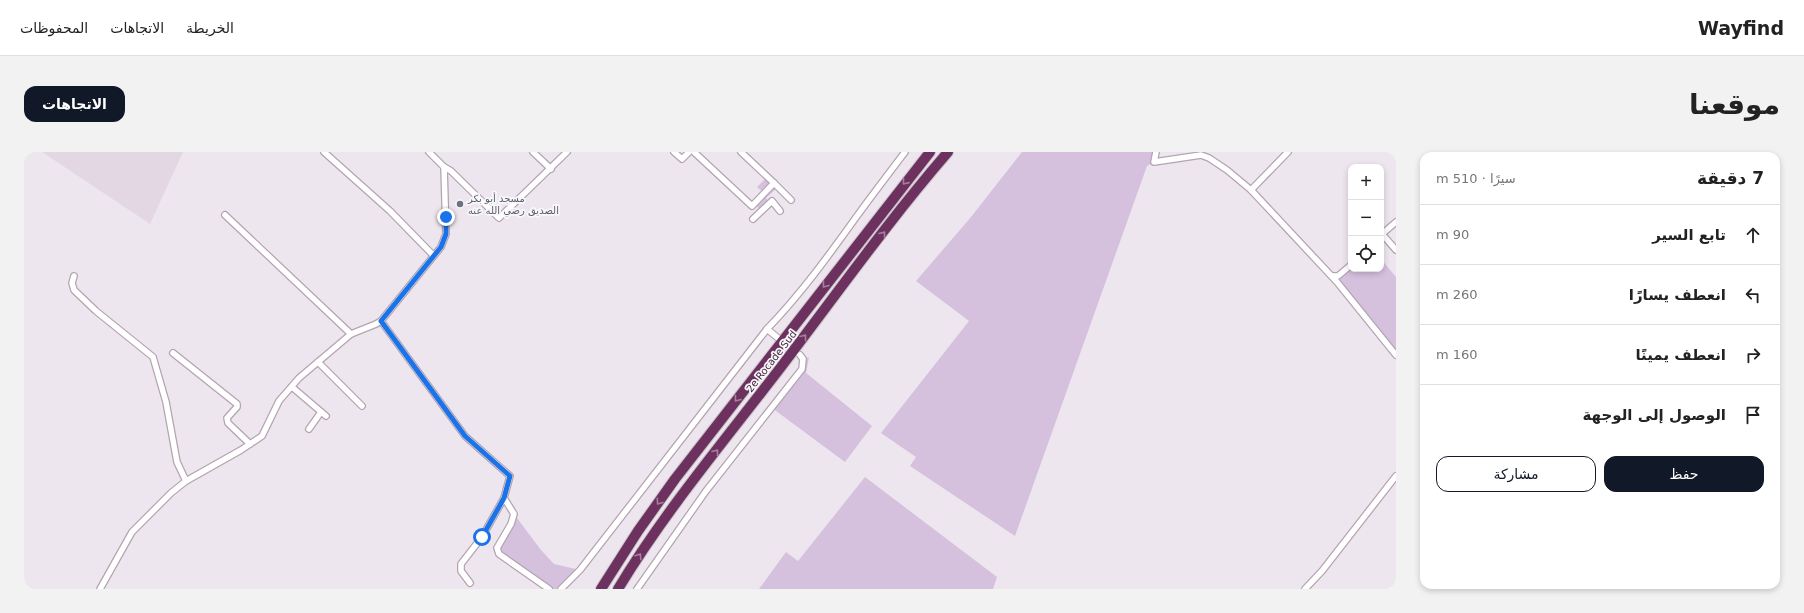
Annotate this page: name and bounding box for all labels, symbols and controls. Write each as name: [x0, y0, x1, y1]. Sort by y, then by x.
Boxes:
text: Wayfind: [1698, 17, 1784, 39]
text: المحفوظات: [20, 20, 88, 36]
text: الاتجاهات: [110, 20, 164, 36]
text: الخريطة: [186, 20, 234, 36]
button: الاتجاهات: [24, 86, 125, 122]
text: موقعنا: [1689, 88, 1780, 121]
map controls: [1348, 164, 1384, 272]
button: +: [1348, 164, 1384, 200]
text: 7 دقيقة: [1697, 168, 1764, 188]
text: سيرًا · 510 m: [1436, 171, 1516, 186]
one-way arrow: [903, 178, 910, 185]
place label: مسجد أبو بكر الصديق رضي الله عنه: [467, 192, 559, 217]
marker: مسجد أبو بكر الصديق رضي الله عنه: [455, 199, 465, 209]
button: −: [1348, 200, 1384, 236]
route end: [437, 208, 455, 226]
icon: ahead: [1742, 224, 1764, 246]
text: تابع السير: [1652, 226, 1726, 244]
text: 90 m: [1436, 227, 1469, 242]
one-way arrow: [878, 232, 885, 239]
button: locate: [1348, 236, 1384, 272]
one-way arrow: [823, 280, 830, 287]
icon: left: [1742, 284, 1764, 306]
text: انعطف يسارًا: [1629, 286, 1726, 304]
text: 260 m: [1436, 287, 1478, 302]
street label: 2e Rocade Sud: [744, 329, 799, 394]
one-way arrow: [799, 335, 806, 342]
icon: right: [1742, 344, 1764, 366]
text: انعطف يمينًا: [1635, 346, 1726, 364]
text: 160 m: [1436, 347, 1478, 362]
one-way arrow: [735, 394, 742, 401]
icon: arrive: [1742, 404, 1764, 426]
text: الوصول إلى الوجهة: [1583, 406, 1726, 424]
one-way arrow: [711, 449, 718, 456]
button: مشاركة: [1436, 456, 1596, 492]
button: حفظ: [1604, 456, 1764, 492]
one-way arrow: [656, 498, 664, 505]
route start: [473, 528, 491, 546]
one-way arrow: [634, 553, 642, 560]

